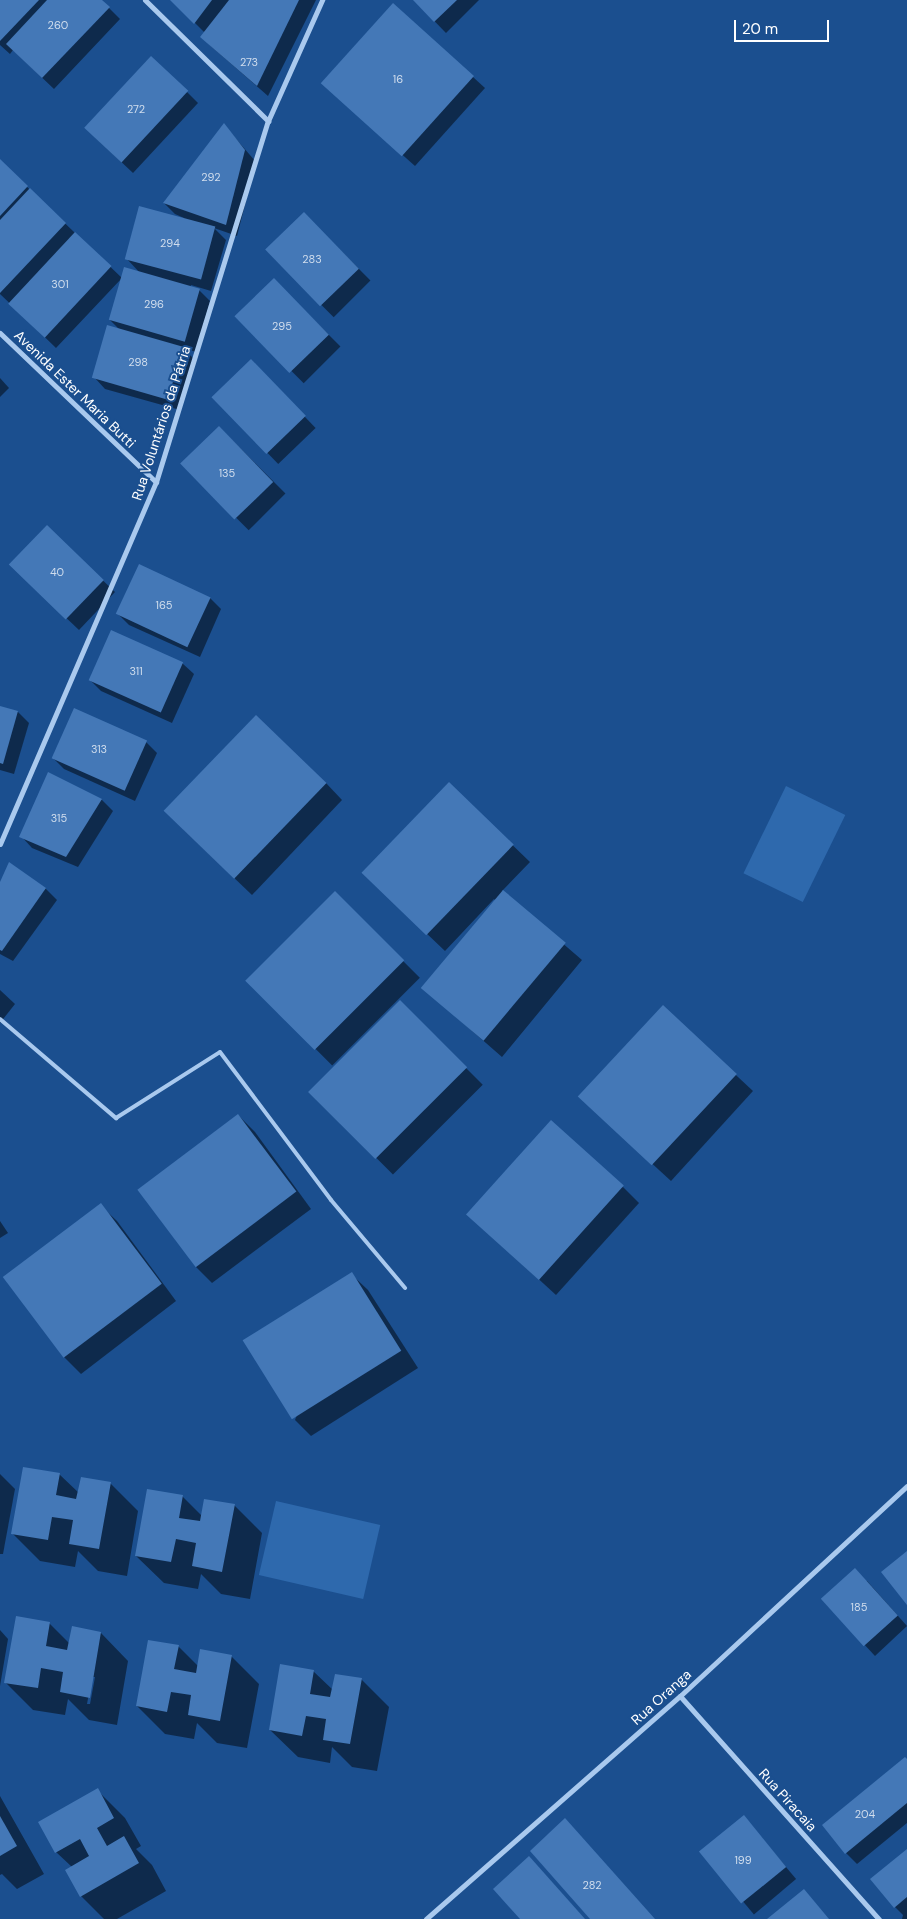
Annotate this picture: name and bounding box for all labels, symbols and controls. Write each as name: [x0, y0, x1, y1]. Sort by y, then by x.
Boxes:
scale bar: [737, 10, 832, 42]
house number: 260: [48, 18, 68, 32]
text: 20 m: [742, 19, 778, 39]
house number: 273: [240, 55, 258, 69]
house number: 16: [393, 72, 403, 86]
house number: 272: [127, 102, 145, 116]
house number: 292: [201, 170, 221, 184]
house number: 294: [160, 236, 180, 250]
house number: 283: [302, 252, 322, 266]
house number: 301: [51, 277, 69, 291]
house number: 296: [144, 297, 164, 311]
house number: 295: [272, 319, 292, 333]
street label: Avenida Ester Maria Butti: [11, 327, 139, 451]
street label: Rua Voluntários da Pátria: [128, 344, 194, 502]
house number: 298: [128, 355, 148, 369]
house number: 135: [219, 466, 235, 480]
house number: 40: [50, 565, 64, 579]
house number: 165: [156, 598, 172, 612]
house number: 311: [129, 664, 143, 678]
house number: 313: [91, 742, 107, 756]
house number: 315: [51, 811, 67, 825]
house number: 185: [851, 1600, 867, 1614]
street label: Rua Oranga: [628, 1666, 694, 1728]
street label: Rua Piracaia: [755, 1765, 821, 1835]
house number: 204: [855, 1807, 875, 1821]
house number: 199: [734, 1853, 752, 1867]
house number: 282: [583, 1878, 601, 1892]

